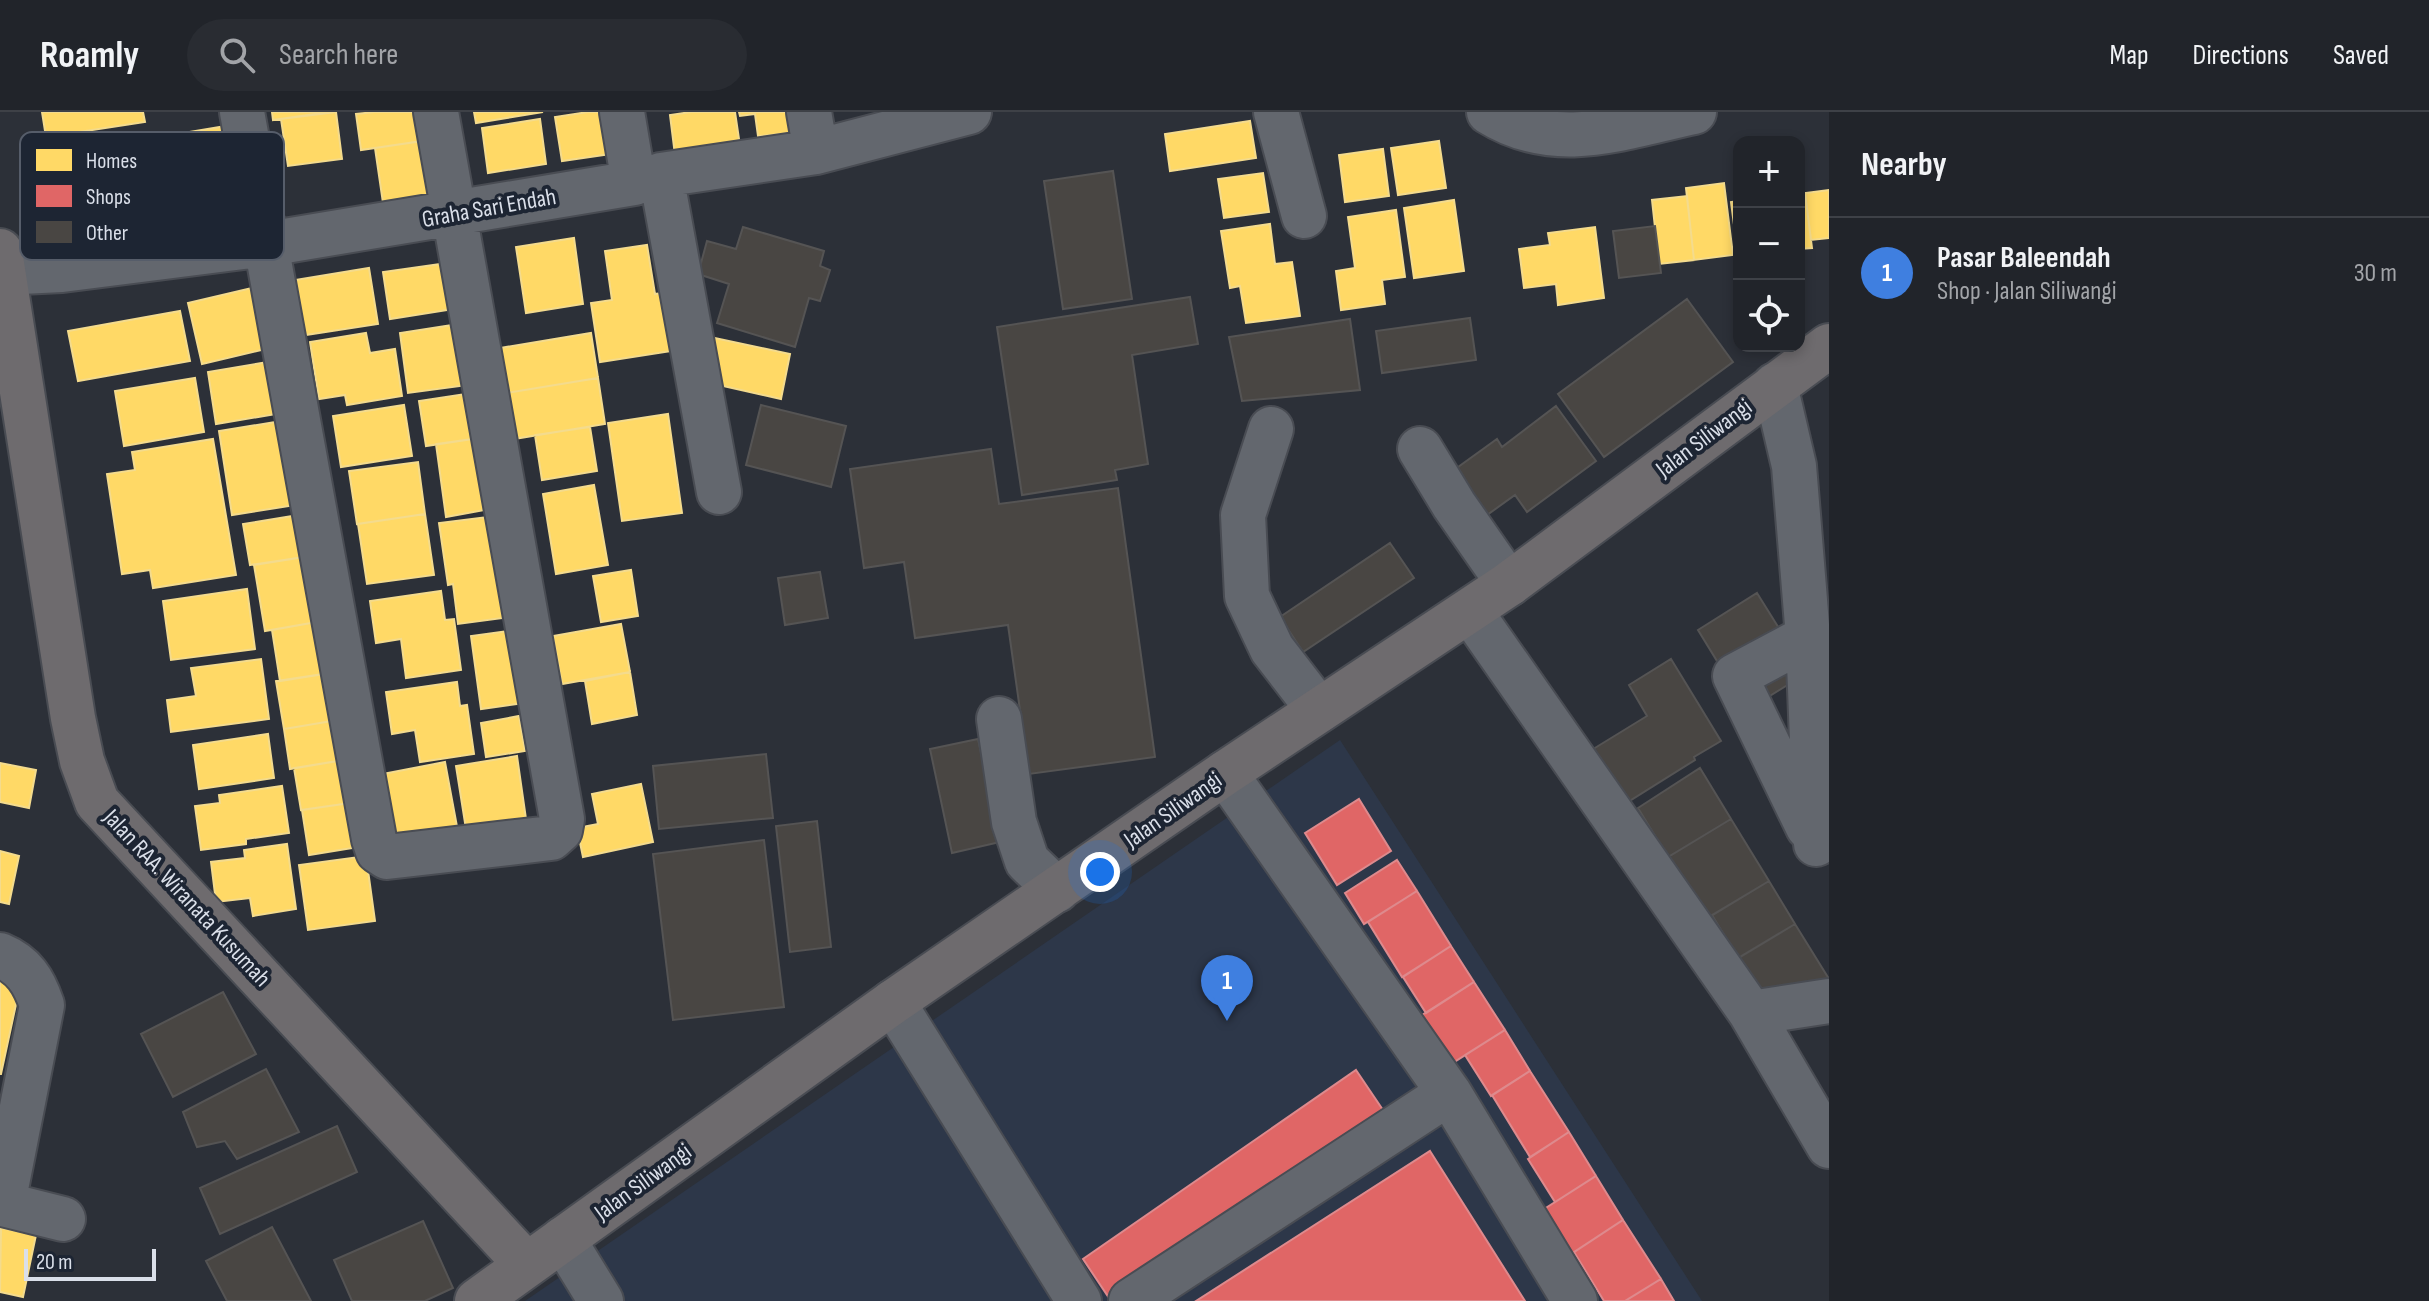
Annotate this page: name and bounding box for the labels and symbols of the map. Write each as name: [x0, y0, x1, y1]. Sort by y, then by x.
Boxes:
legend: [20, 132, 284, 260]
text: Homes: [86, 148, 137, 175]
street label: Graha Sari Endah: [420, 182, 558, 234]
text: Shops: [86, 184, 131, 211]
text: Other: [86, 220, 128, 247]
street label: Jalan Siliwangi: [1649, 392, 1758, 484]
street label: Jalan Siliwangi: [1118, 766, 1228, 855]
street label: Jalan RAA. Wiranata Kusumah: [97, 803, 277, 993]
your location: [1080, 852, 1120, 892]
pin: 1: [1201, 955, 1253, 1021]
street label: Jalan Siliwangi: [588, 1137, 697, 1227]
scale bar: [24, 1245, 156, 1281]

